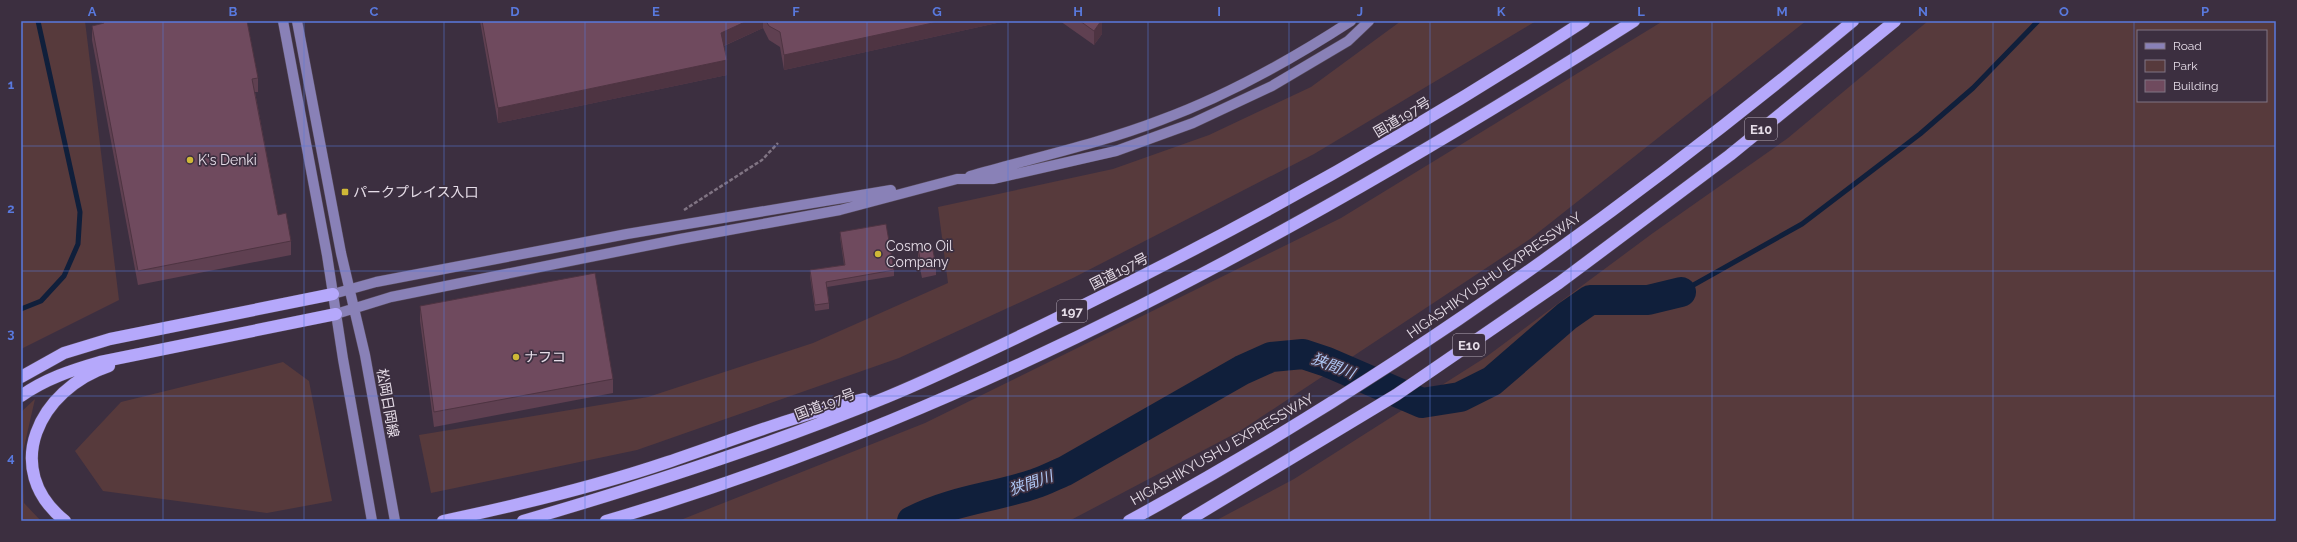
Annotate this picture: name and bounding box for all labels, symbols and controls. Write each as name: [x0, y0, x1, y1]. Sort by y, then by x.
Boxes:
text: A: [88, 4, 97, 19]
text: B: [229, 4, 238, 19]
text: C: [370, 4, 379, 19]
text: D: [510, 4, 520, 19]
text: E: [652, 4, 660, 19]
text: F: [792, 4, 800, 19]
text: G: [932, 4, 942, 19]
text: H: [1073, 4, 1083, 19]
text: I: [1217, 4, 1221, 19]
text: J: [1357, 4, 1363, 19]
text: K: [1497, 4, 1506, 19]
text: L: [1637, 4, 1645, 19]
text: M: [1776, 4, 1788, 19]
text: N: [1918, 4, 1928, 19]
text: O: [2059, 4, 2069, 19]
text: P: [2201, 4, 2209, 19]
legend: [2137, 30, 2267, 102]
text: Road: [2173, 39, 2202, 53]
text: Park: [2173, 59, 2198, 73]
text: 1: [8, 77, 15, 92]
text: Building: [2173, 79, 2219, 93]
street label: 国道197号: [1371, 94, 1433, 140]
road number: E10: [1745, 118, 1777, 140]
place label: K's Denki: [198, 152, 257, 168]
marker: K's Denki: [185, 155, 195, 165]
place label: パークプレイス入口: [353, 184, 479, 200]
marker: パークプレイス入口: [340, 187, 350, 197]
text: 2: [7, 201, 15, 216]
street label: HIGASHIKYUSHU EXPRESSWAY: [1404, 209, 1584, 341]
place label: Cosmo Oil Company: [886, 238, 953, 270]
marker: Cosmo Oil Company: [873, 249, 883, 259]
street label: 国道197号: [1087, 249, 1151, 293]
road number: 197: [1057, 300, 1087, 322]
text: 3: [7, 326, 15, 341]
road number: E10: [1453, 334, 1485, 356]
place label: ナフコ: [524, 349, 566, 365]
water label: 狭間川: [1309, 350, 1359, 383]
marker: ナフコ: [511, 352, 521, 362]
street label: 松岡日岡線: [374, 367, 402, 439]
street label: 国道197号: [792, 385, 858, 423]
street label: HIGASHIKYUSHU EXPRESSWAY: [1128, 390, 1316, 508]
text: 4: [7, 450, 15, 465]
water label: 狭間川: [1007, 467, 1057, 499]

